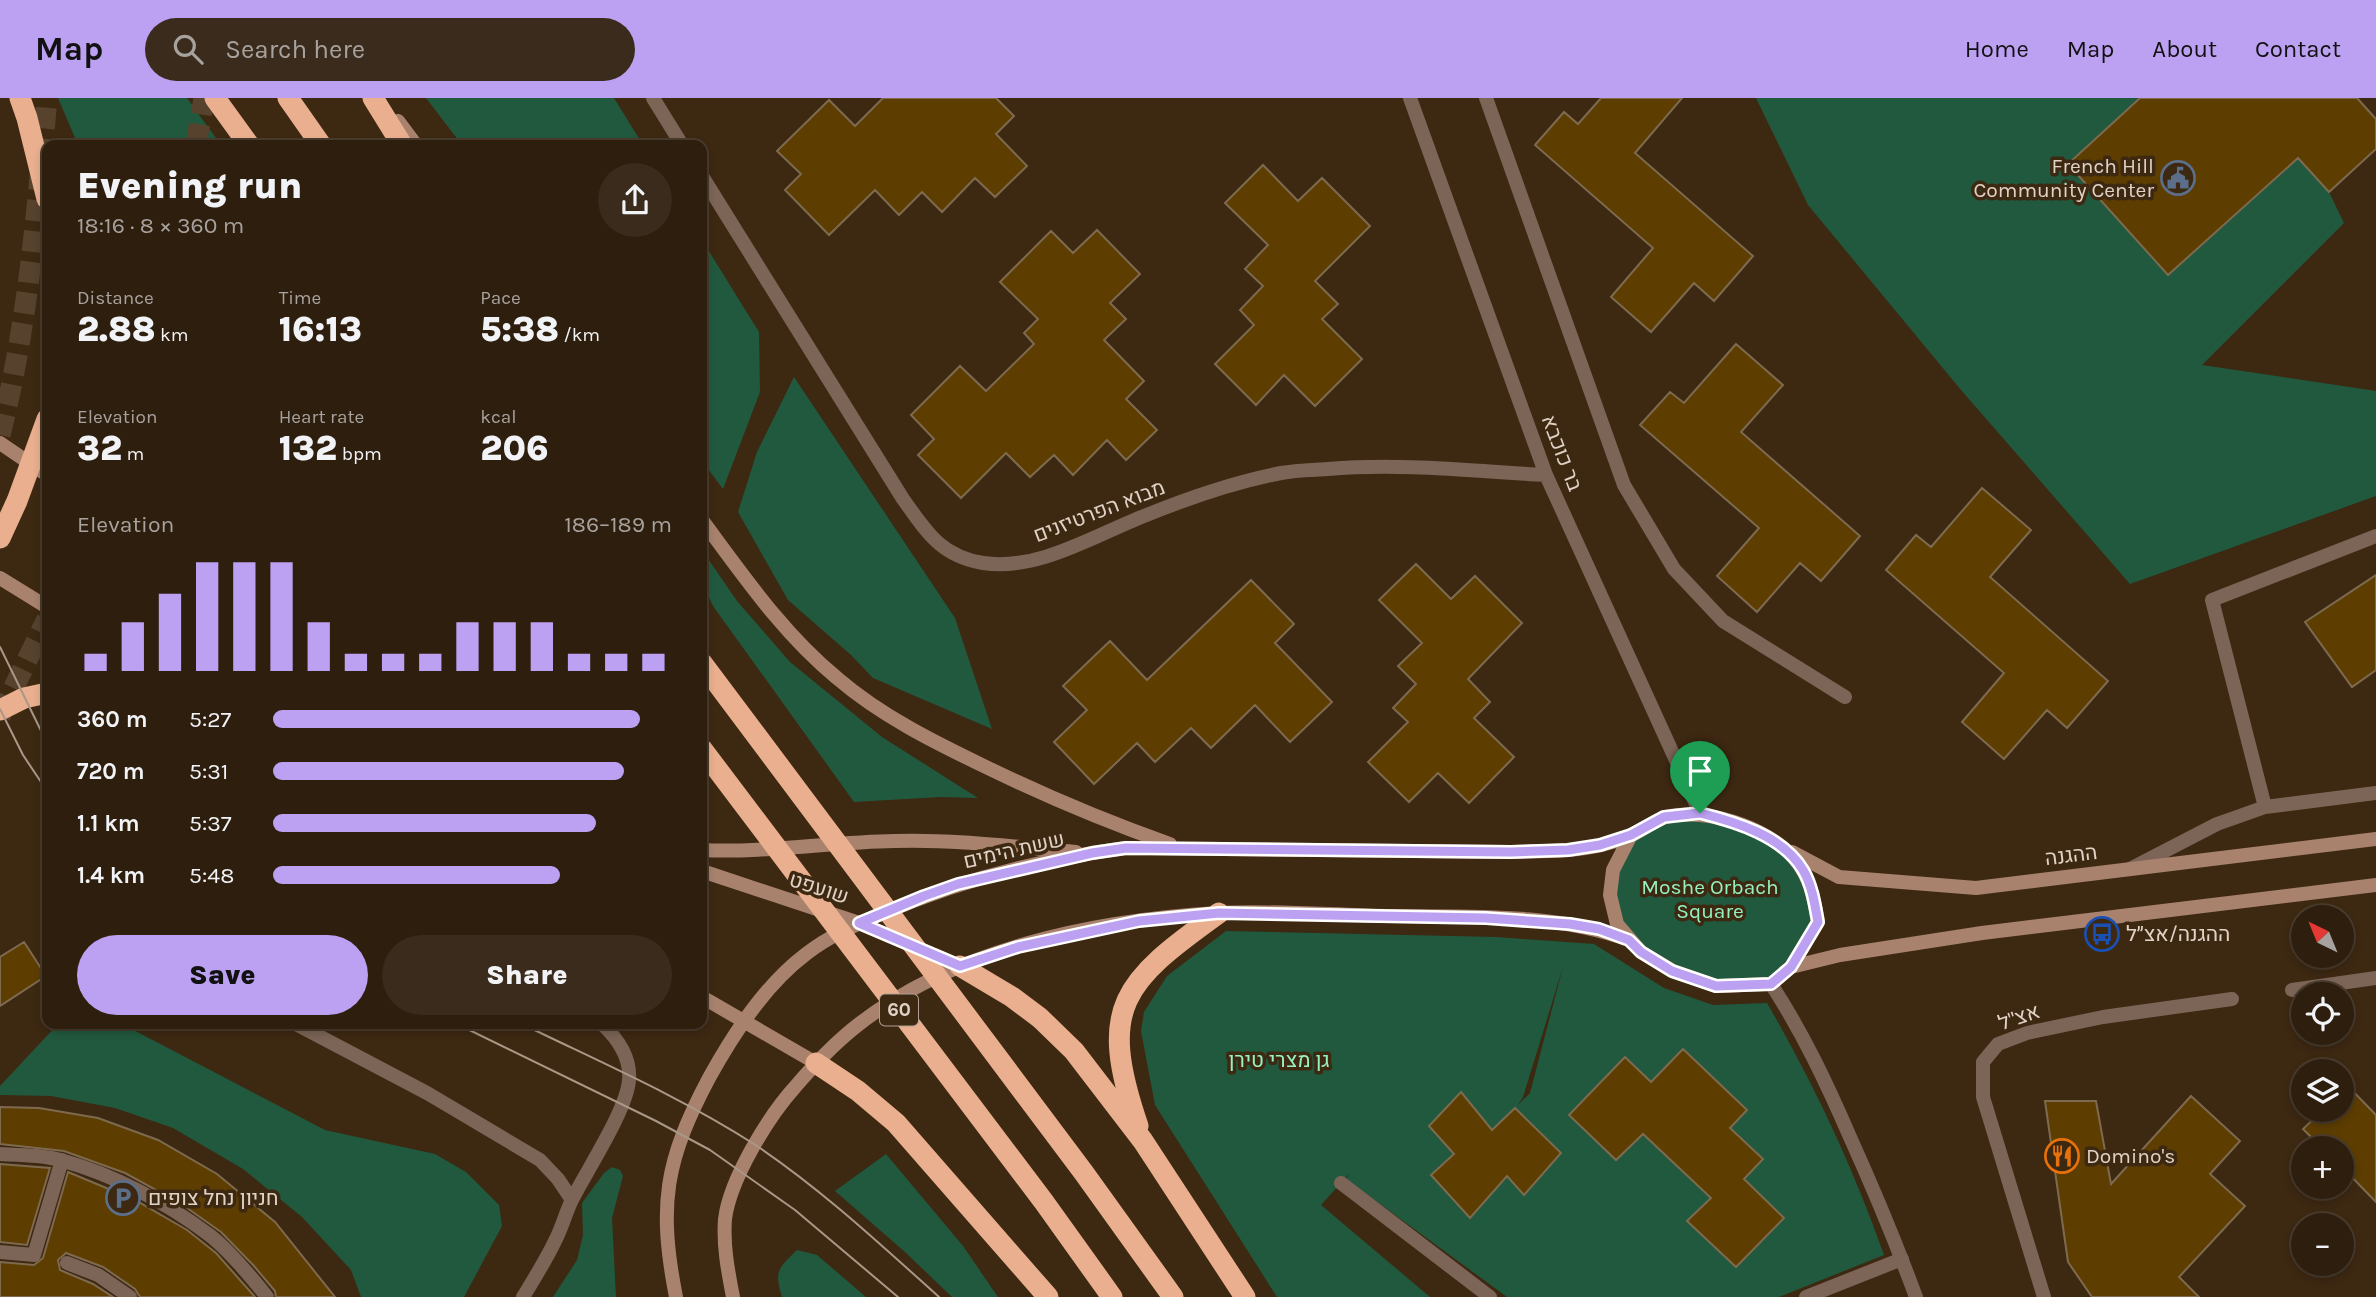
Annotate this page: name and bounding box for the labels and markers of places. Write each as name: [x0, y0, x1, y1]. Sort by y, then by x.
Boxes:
place label: French Hill Community Center: [1973, 154, 2154, 202]
public building icon: French Hill Community Center: [2159, 159, 2197, 197]
pin: [1670, 741, 1730, 813]
bus stop icon: ההגנה/אצ״ל: [2083, 915, 2121, 953]
place label: ההגנה/אצ״ל: [2126, 922, 2230, 946]
restaurant icon: Domino's: [2043, 1137, 2081, 1175]
place label: Domino's: [2086, 1144, 2175, 1168]
parking icon: חניון נחל צופים: [104, 1179, 142, 1217]
place label: חניון נחל צופים: [148, 1186, 279, 1210]

